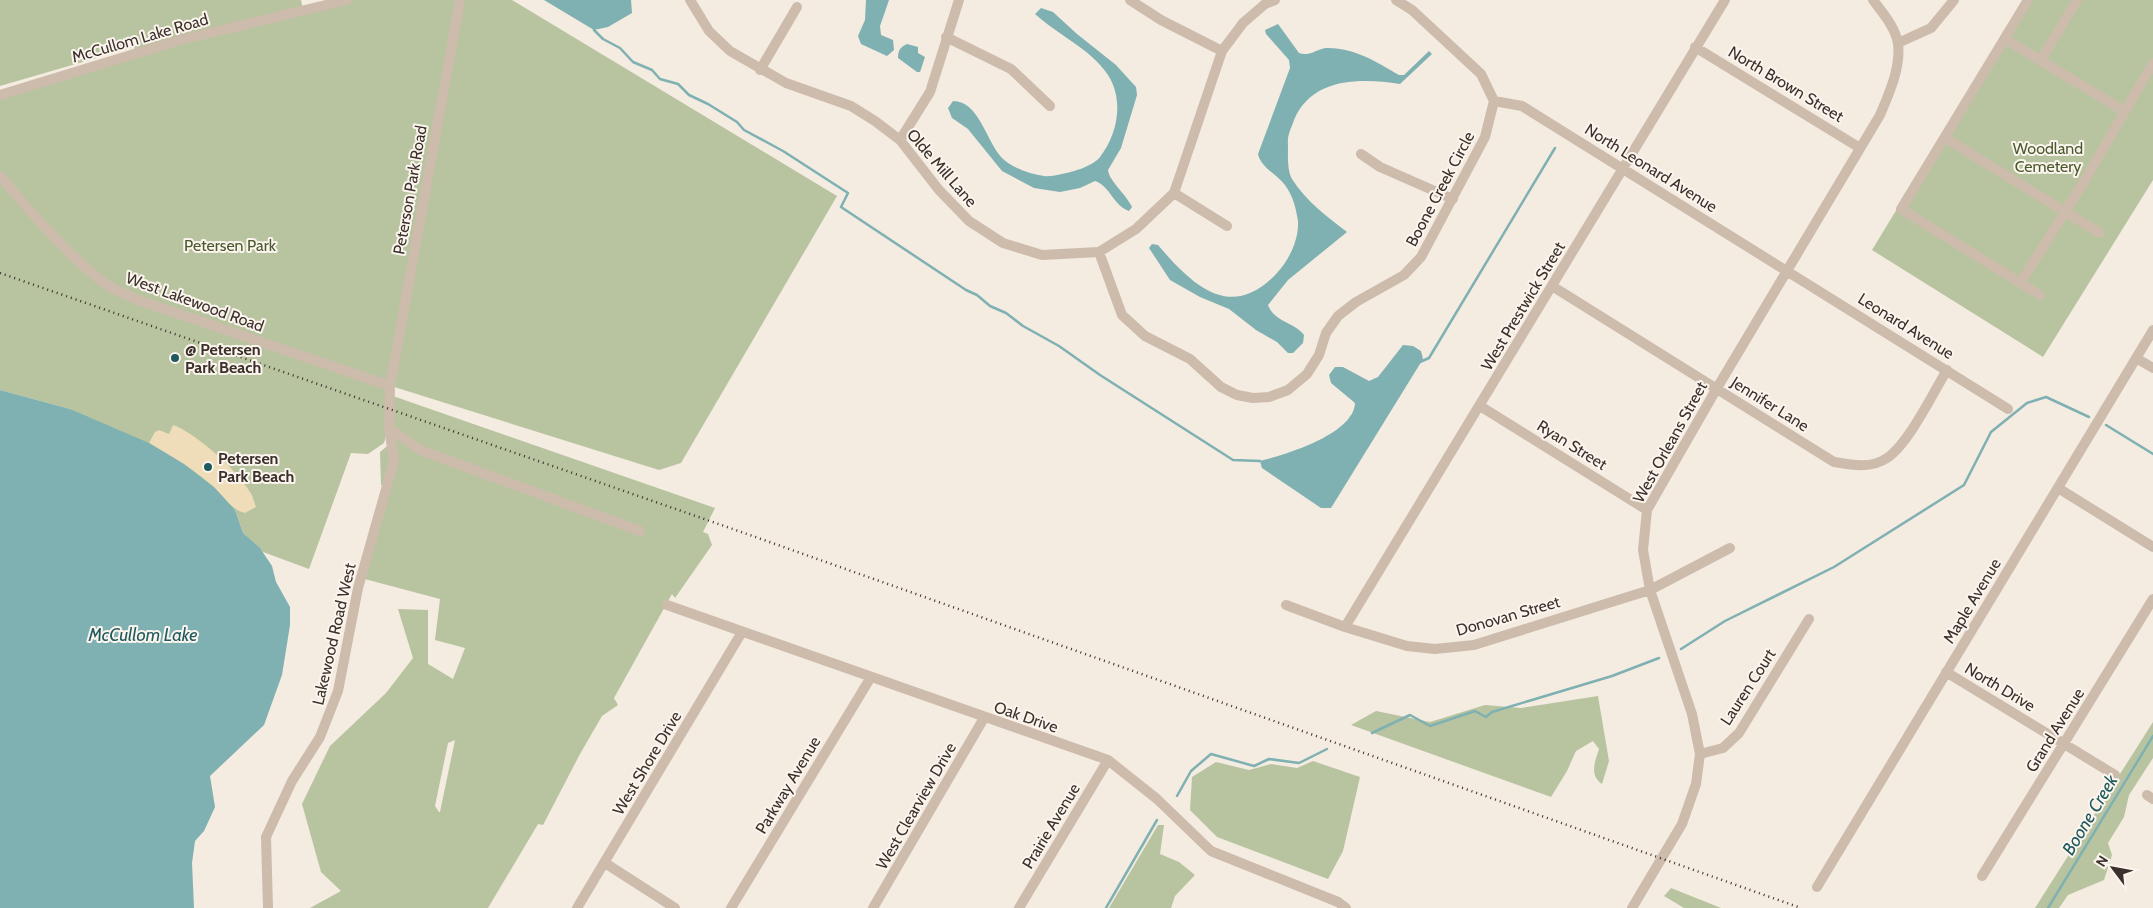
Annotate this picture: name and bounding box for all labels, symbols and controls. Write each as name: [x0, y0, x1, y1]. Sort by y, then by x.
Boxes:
street label: McCullom Lake Road: [70, 9, 210, 67]
street label: North Brown Street: [1725, 42, 1847, 126]
street label: North Leonard Avenue: [1581, 120, 1721, 216]
street label: Peterson Park Road: [389, 124, 431, 256]
street label: Olde Mill Lane: [903, 125, 981, 211]
street label: Boone Creek Circle: [1402, 128, 1478, 250]
park label: Woodland Cemetery: [2013, 139, 2083, 176]
park label: Petersen Park: [184, 236, 277, 255]
street label: West Prestwick Street: [1477, 238, 1569, 374]
street label: West Lakewood Road: [123, 268, 267, 336]
street label: Leonard Avenue: [1855, 289, 1957, 363]
place label: @ Petersen Park Beach: [185, 340, 261, 377]
marker: @ Petersen Park Beach: [169, 352, 181, 364]
street label: Jennifer Lane: [1727, 372, 1812, 435]
street label: West Orleans Street: [1629, 378, 1711, 506]
street label: Ryan Street: [1534, 416, 1611, 474]
place label: Petersen Park Beach: [218, 449, 294, 486]
marker: Petersen Park Beach: [202, 461, 214, 473]
street label: Maple Avenue: [1939, 555, 2005, 647]
street label: Lakewood Road West: [308, 560, 360, 707]
street label: Donovan Street: [1454, 592, 1563, 640]
water label: McCullom Lake: [87, 624, 198, 646]
street label: Lauren Court: [1716, 645, 1780, 729]
street label: North Drive: [1961, 659, 2039, 715]
street label: Grand Avenue: [2022, 684, 2088, 776]
street label: Oak Drive: [991, 697, 1061, 737]
street label: West Shore Drive: [609, 708, 685, 818]
street label: Parkway Avenue: [751, 733, 825, 837]
street label: West Clearview Drive: [872, 739, 960, 873]
water label: Boone Creek: [2057, 770, 2123, 859]
street label: Prairie Avenue: [1018, 780, 1084, 872]
north arrow: [2088, 843, 2138, 893]
text: N: [2092, 852, 2112, 870]

